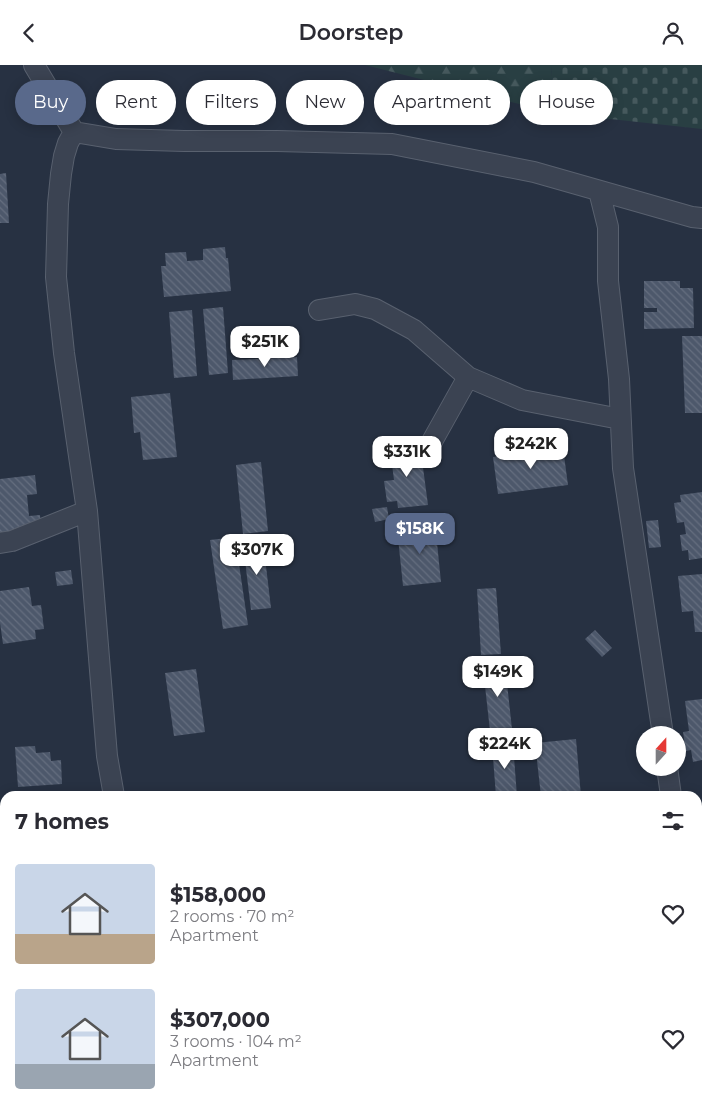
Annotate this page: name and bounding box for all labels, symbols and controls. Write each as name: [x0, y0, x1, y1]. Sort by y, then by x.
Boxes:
icon: back: [15, 19, 43, 47]
text: Doorstep: [299, 19, 403, 46]
icon: person: [659, 19, 687, 47]
chip: Buy: [15, 80, 86, 125]
chip: Rent: [96, 80, 176, 125]
chip: Filters: [186, 80, 276, 125]
chip: New: [286, 80, 364, 125]
chip: Apartment: [374, 80, 510, 125]
chip: House: [520, 80, 613, 125]
pin: $251K: [230, 325, 300, 368]
text: $251K: [241, 332, 289, 351]
pin: $242K: [496, 427, 566, 470]
text: $242K: [505, 434, 557, 453]
pin: $331K: [372, 435, 442, 478]
text: $331K: [383, 442, 431, 461]
pin: $158K: [385, 513, 455, 555]
text: $158K: [396, 519, 444, 538]
pin: $307K: [222, 533, 292, 576]
text: $307K: [231, 540, 283, 559]
pin: $149K: [463, 655, 533, 698]
text: $149K: [473, 662, 523, 681]
north arrow: [636, 726, 686, 776]
map controls: [636, 726, 686, 776]
pin: $224K: [470, 727, 540, 770]
text: $224K: [479, 734, 531, 753]
icon: filters: [659, 807, 687, 835]
text: 7 homes: [15, 809, 109, 834]
text: $158,000: [170, 882, 266, 907]
icon: home: [55, 884, 115, 944]
icon: heart: [659, 900, 687, 928]
text: 2 rooms · 70 m²: [170, 907, 295, 926]
text: Apartment: [170, 926, 259, 945]
text: $307,000: [170, 1007, 270, 1032]
icon: home: [55, 1009, 115, 1069]
icon: heart: [659, 1025, 687, 1053]
text: 3 rooms · 104 m²: [170, 1032, 302, 1051]
text: Apartment: [170, 1051, 259, 1070]

